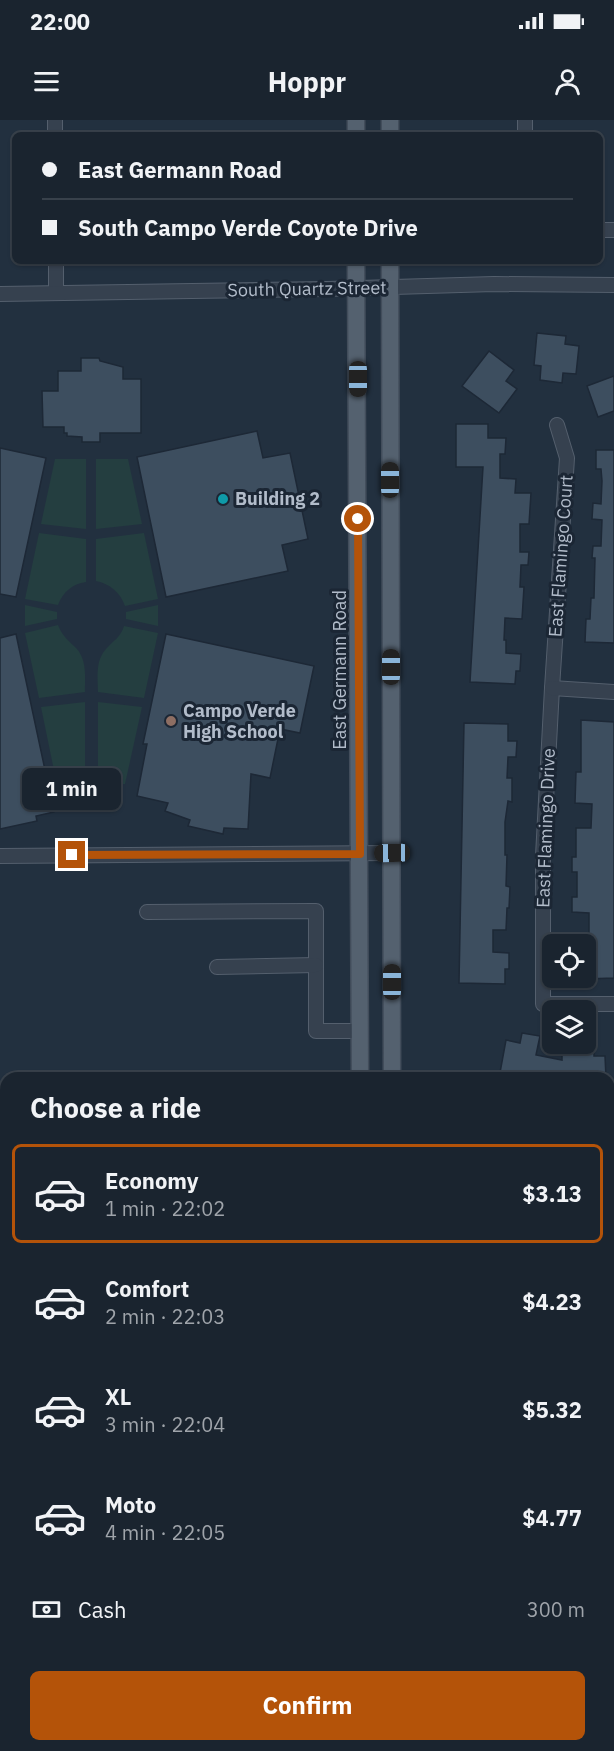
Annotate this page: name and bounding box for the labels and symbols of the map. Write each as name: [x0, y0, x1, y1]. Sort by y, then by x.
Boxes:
street label: South Quartz Street: [227, 276, 387, 301]
car: [349, 361, 367, 397]
car: [381, 462, 399, 498]
street label: East Flamingo Court: [543, 474, 578, 638]
place label: Building 2: [235, 487, 320, 510]
marker: Building 2: [216, 492, 230, 506]
route start: [344, 505, 371, 532]
street label: East Germann Road: [328, 590, 351, 750]
car: [382, 649, 400, 685]
place label: Campo Verde High School: [183, 699, 296, 743]
marker: Campo Verde High School: [164, 714, 178, 728]
street label: East Flamingo Drive: [531, 748, 560, 908]
callout: 1 min: [22, 768, 122, 810]
route end: [58, 841, 85, 868]
car: [374, 844, 410, 862]
car: [383, 964, 401, 1000]

